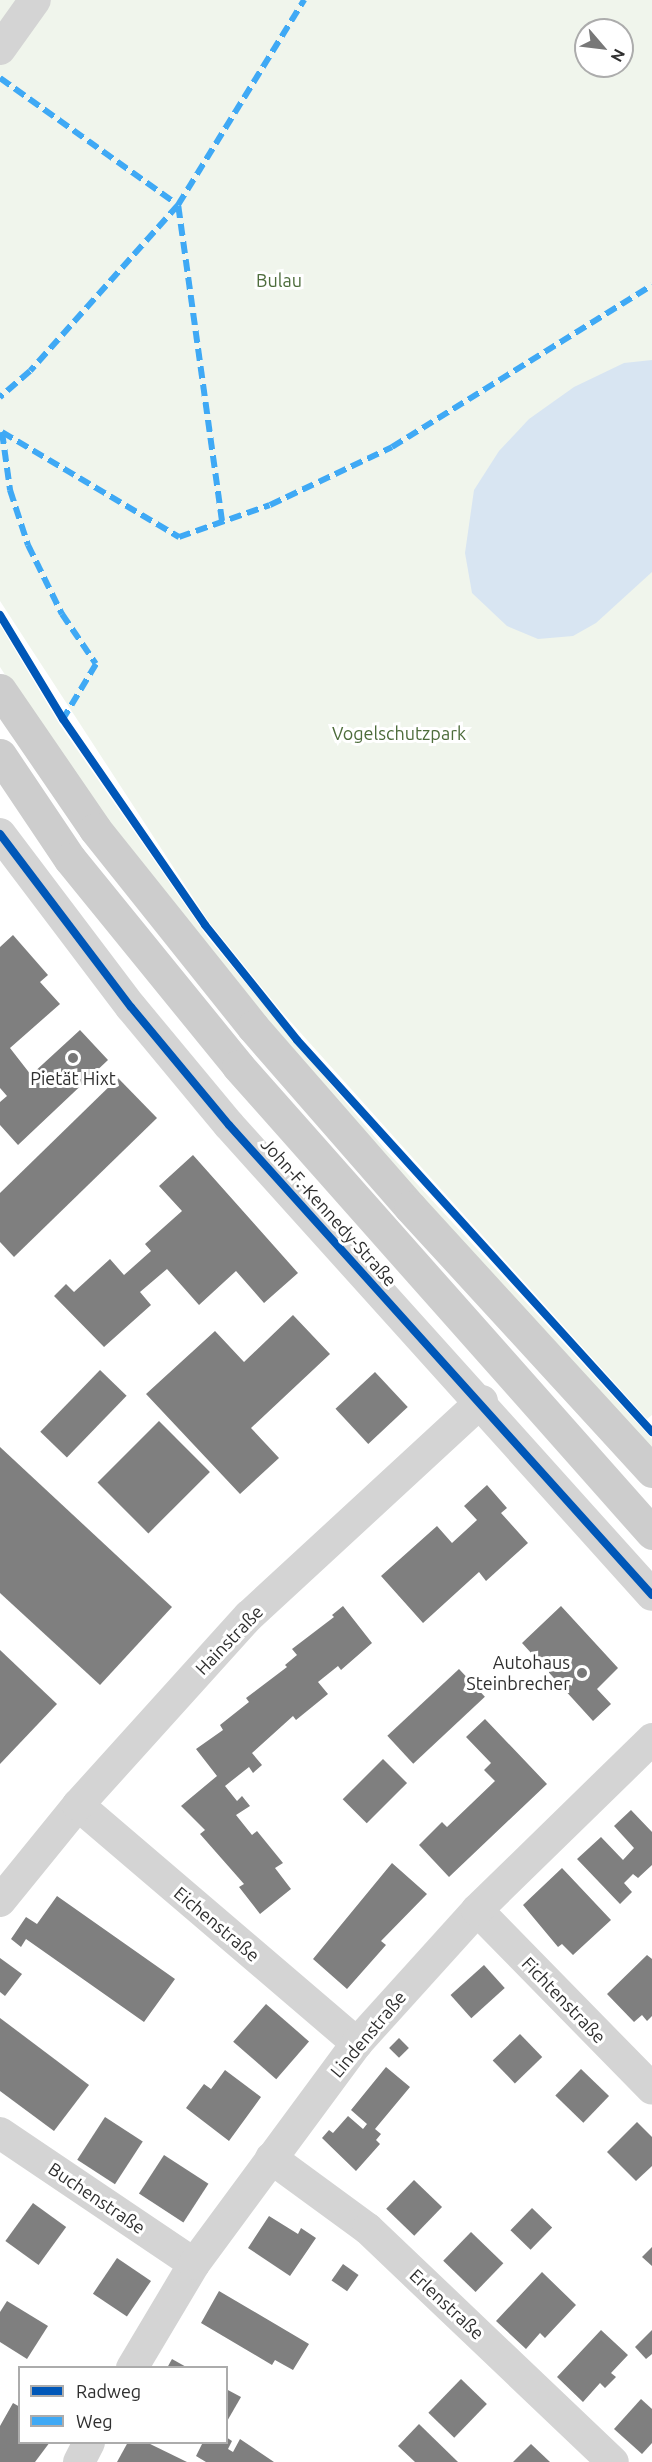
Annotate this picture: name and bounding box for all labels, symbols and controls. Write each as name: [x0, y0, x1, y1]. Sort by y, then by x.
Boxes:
north arrow: [574, 18, 634, 78]
text: N: [607, 46, 629, 65]
park label: Bulau: [256, 269, 302, 291]
park label: Vogelschutzpark: [332, 722, 466, 744]
marker: Pietät Hixt: [66, 1051, 80, 1065]
place label: Pietät Hixt: [30, 1067, 116, 1089]
street label: John-F.-Kennedy-Straße: [257, 1133, 401, 1291]
street label: Hainstraße: [191, 1601, 267, 1679]
place label: Autohaus Steinbrecher: [466, 1652, 570, 1694]
marker: Autohaus Steinbrecher: [575, 1666, 589, 1680]
street label: Eichenstraße: [170, 1882, 264, 1966]
street label: Fichtenstraße: [518, 1952, 610, 2048]
street label: Lindenstraße: [326, 1986, 410, 2082]
street label: Buchenstraße: [44, 2158, 150, 2238]
street label: Erlenstraße: [405, 2264, 489, 2344]
legend: [18, 2366, 228, 2444]
text: Radweg: [76, 2381, 141, 2401]
text: Weg: [76, 2411, 113, 2431]

